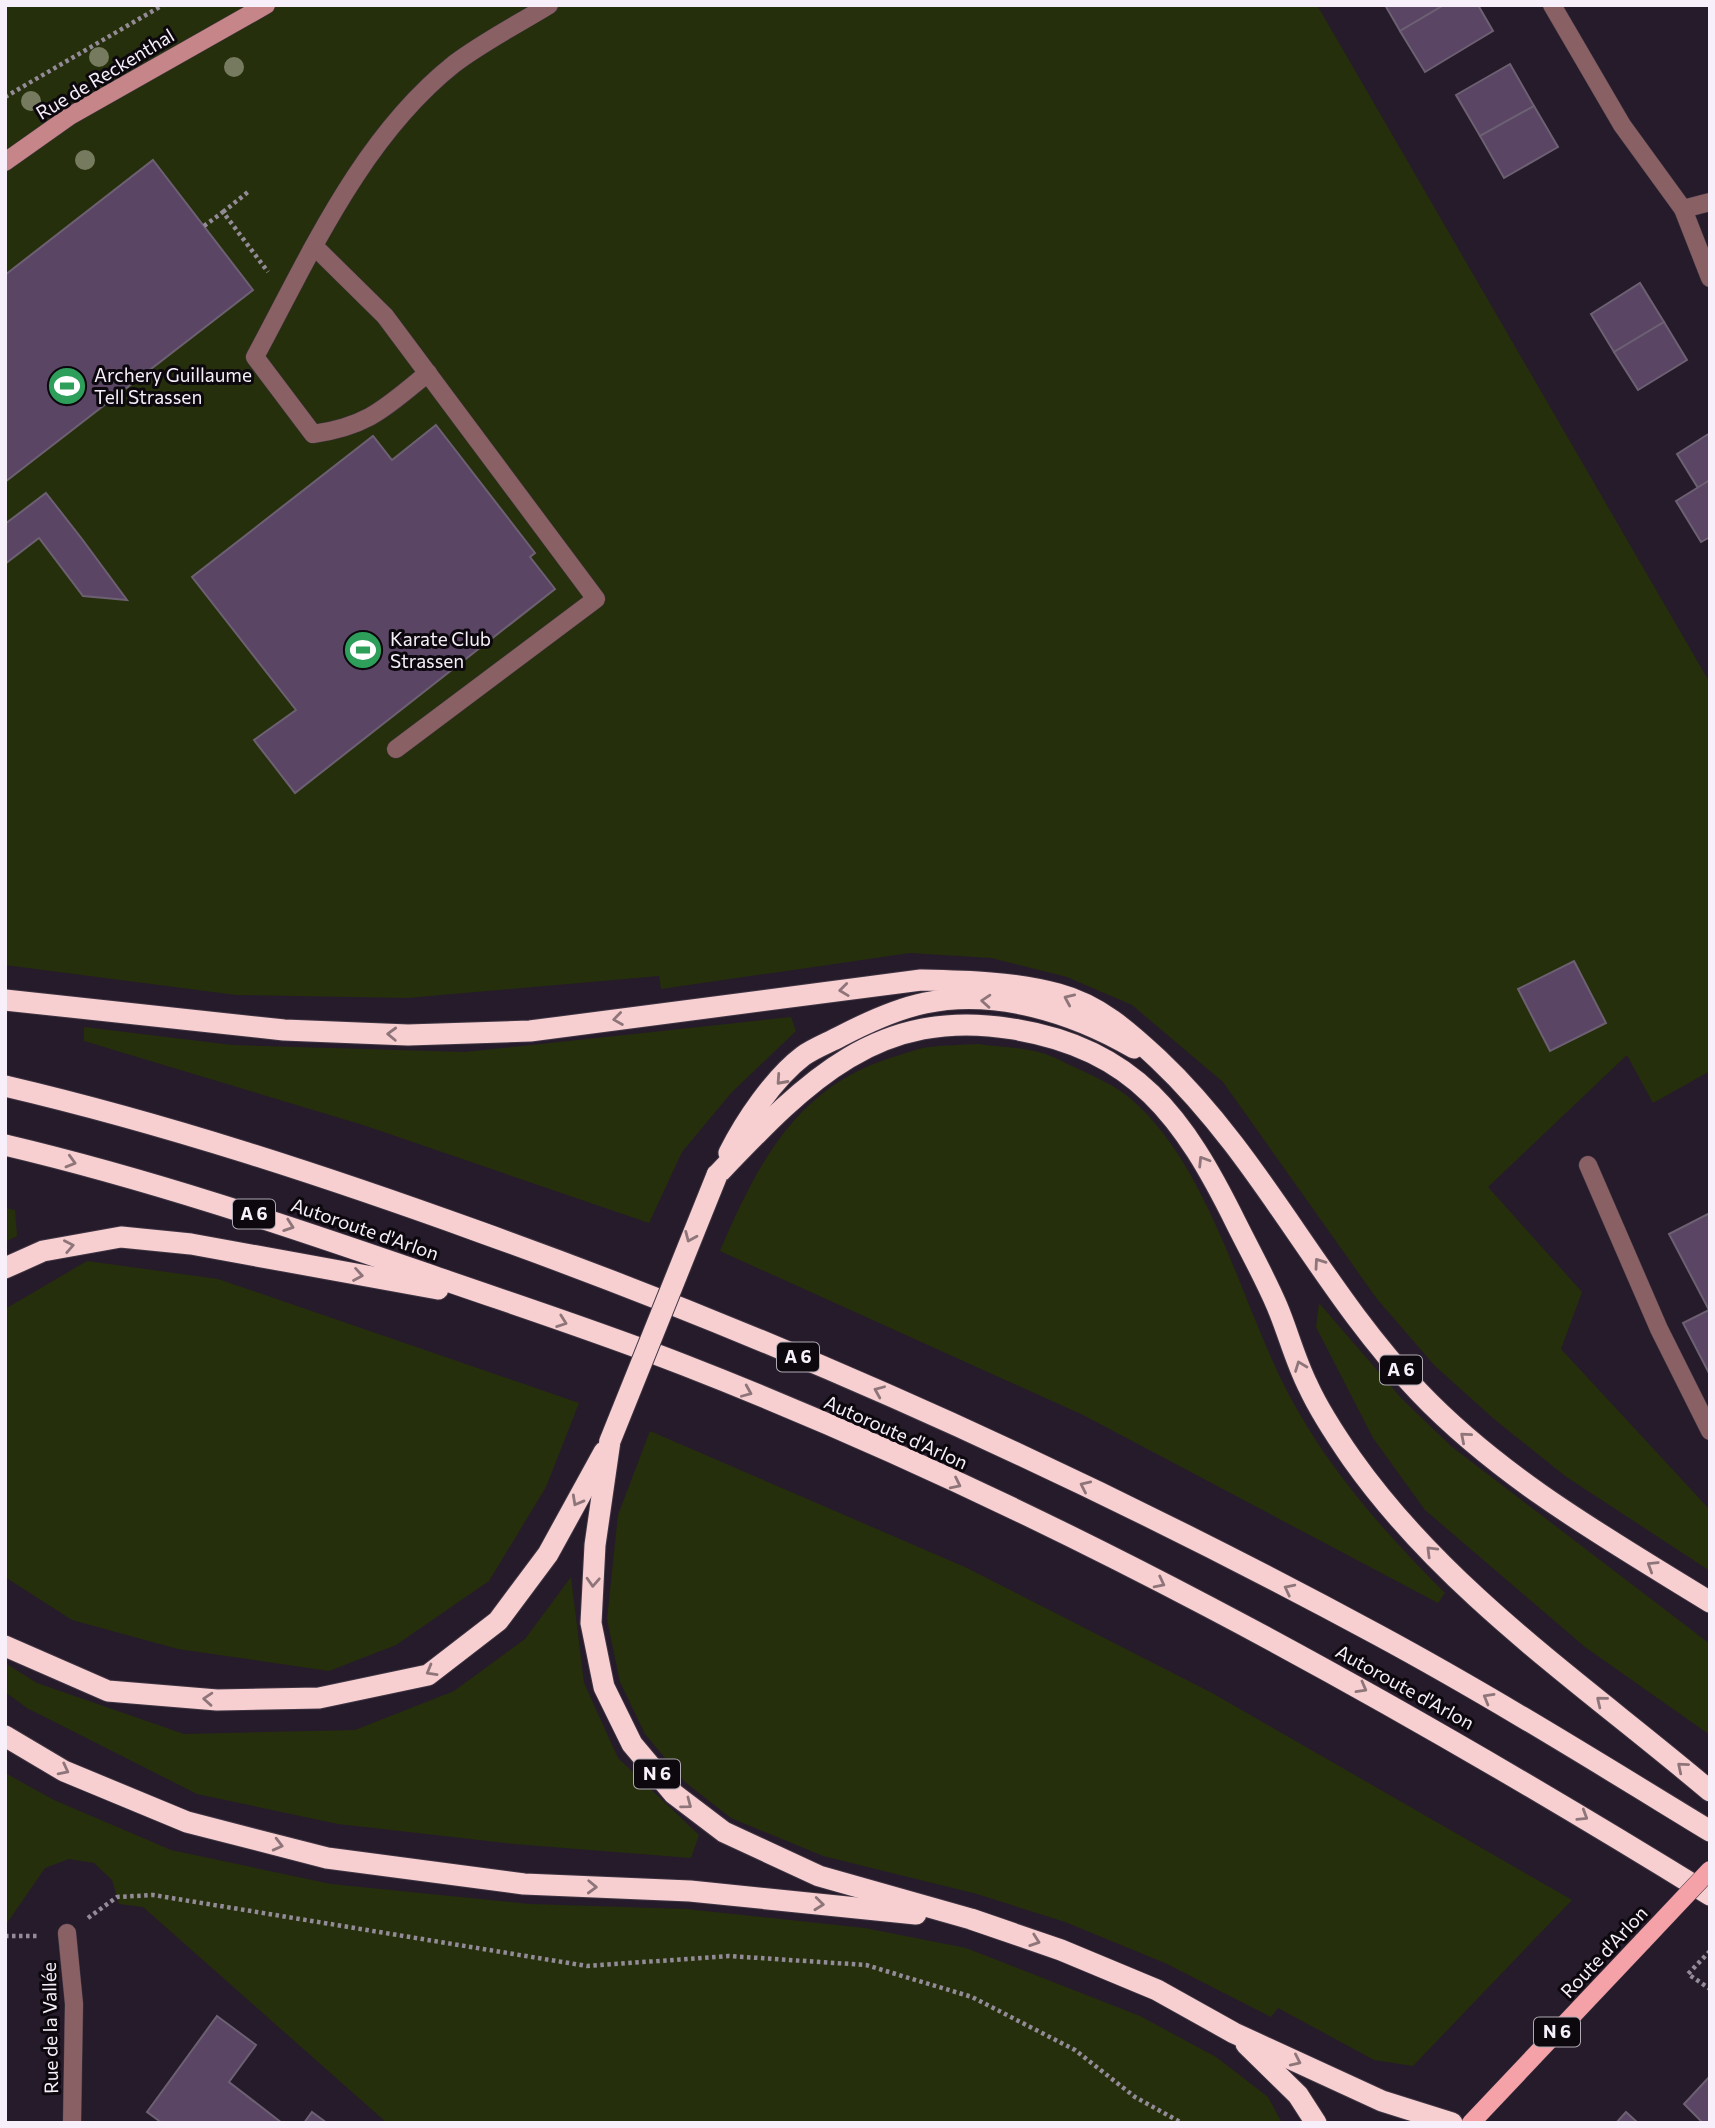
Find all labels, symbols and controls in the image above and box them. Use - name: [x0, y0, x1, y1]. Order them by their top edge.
- street label: Rue de Reckenthal: [31, 23, 178, 124]
- place label: Archery Guillaume Tell Strassen: [94, 363, 252, 408]
- sports icon: Archery Guillaume Tell Strassen: [46, 365, 88, 407]
- place label: Karate Club Strassen: [390, 627, 491, 672]
- sports icon: Karate Club Strassen: [342, 629, 384, 671]
- one-way arrow: [838, 982, 850, 997]
- one-way arrow: [1063, 993, 1076, 1007]
- one-way arrow: [980, 994, 991, 1009]
- one-way arrow: [612, 1012, 624, 1027]
- one-way arrow: [386, 1026, 396, 1042]
- one-way arrow: [777, 1072, 789, 1085]
- one-way arrow: [65, 1153, 77, 1168]
- one-way arrow: [1199, 1156, 1212, 1169]
- street label: Autoroute d'Arlon: [288, 1192, 442, 1265]
- road number: A 6: [233, 1199, 275, 1228]
- one-way arrow: [283, 1218, 295, 1232]
- one-way arrow: [684, 1230, 698, 1243]
- one-way arrow: [63, 1239, 75, 1254]
- one-way arrow: [1315, 1258, 1327, 1271]
- one-way arrow: [352, 1267, 364, 1282]
- one-way arrow: [555, 1313, 567, 1327]
- road number: A 6: [777, 1342, 819, 1372]
- road number: A 6: [1380, 1356, 1422, 1385]
- one-way arrow: [1295, 1361, 1309, 1373]
- one-way arrow: [740, 1384, 753, 1398]
- one-way arrow: [874, 1385, 886, 1399]
- street label: Autoroute d'Arlon: [821, 1390, 972, 1473]
- one-way arrow: [1460, 1432, 1473, 1445]
- one-way arrow: [949, 1475, 961, 1489]
- one-way arrow: [1080, 1480, 1093, 1494]
- one-way arrow: [572, 1494, 585, 1506]
- one-way arrow: [1426, 1546, 1439, 1559]
- one-way arrow: [1646, 1561, 1659, 1574]
- one-way arrow: [1153, 1575, 1166, 1588]
- one-way arrow: [586, 1577, 601, 1588]
- one-way arrow: [1284, 1583, 1296, 1597]
- street label: Autoroute d'Arlon: [1332, 1639, 1478, 1734]
- one-way arrow: [426, 1663, 439, 1676]
- one-way arrow: [1355, 1680, 1367, 1693]
- one-way arrow: [202, 1692, 213, 1707]
- one-way arrow: [1483, 1693, 1496, 1706]
- one-way arrow: [1597, 1697, 1610, 1709]
- road number: N 6: [634, 1759, 680, 1788]
- one-way arrow: [57, 1761, 69, 1775]
- one-way arrow: [1677, 1763, 1690, 1776]
- one-way arrow: [680, 1796, 692, 1808]
- one-way arrow: [1575, 1808, 1588, 1821]
- one-way arrow: [272, 1837, 284, 1851]
- one-way arrow: [587, 1879, 598, 1894]
- one-way arrow: [813, 1896, 824, 1911]
- street label: Route d'Arlon: [1555, 1901, 1652, 2002]
- one-way arrow: [1029, 1933, 1041, 1947]
- street label: Rue de la Vallée: [37, 1962, 62, 2094]
- road number: N 6: [1534, 2018, 1580, 2046]
- one-way arrow: [1289, 2053, 1301, 2067]

